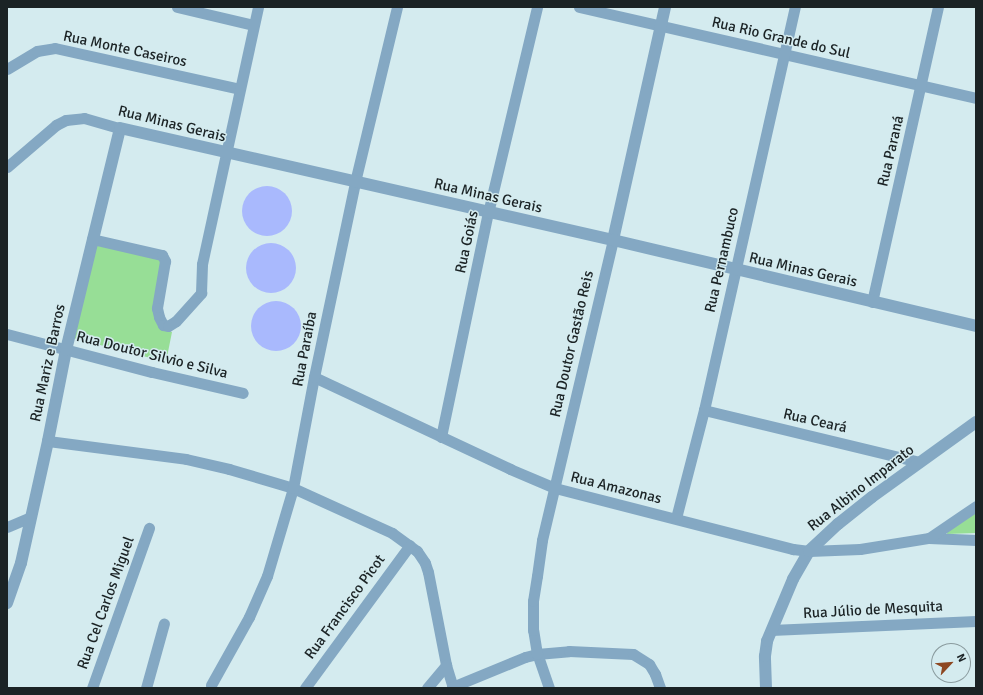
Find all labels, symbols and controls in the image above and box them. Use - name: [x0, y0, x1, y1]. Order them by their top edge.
- street label: Rua Rio Grande do Sul: [710, 13, 852, 63]
- street label: Rua Monte Caseiros: [61, 27, 189, 71]
- street label: Rua Minas Gerais: [116, 102, 228, 146]
- street label: Rua Paraná: [874, 114, 908, 188]
- street label: Rua Minas Gerais: [432, 175, 544, 217]
- street label: Rua Pernambuco: [701, 206, 743, 314]
- street label: Rua Goiás: [452, 209, 482, 275]
- street label: Rua Minas Gerais: [747, 249, 859, 291]
- street label: Rua Doutor Gastão Reis: [546, 269, 598, 419]
- street label: Rua Mariz e Barros: [27, 302, 69, 424]
- street label: Rua Paraíba: [289, 310, 321, 388]
- street label: Rua Doutor Silvio e Silva: [74, 327, 230, 383]
- street label: Rua Ceará: [781, 405, 849, 437]
- street label: Rua Albino Imparato: [804, 441, 918, 535]
- street label: Rua Amazonas: [569, 468, 663, 508]
- street label: Rua Cel Carlos Miguel: [74, 534, 138, 672]
- street label: Rua Francisco Picot: [301, 551, 389, 663]
- street label: Rua Júlio de Mesquita: [803, 597, 943, 623]
- north arrow: [931, 643, 971, 683]
- text: N: [954, 652, 969, 664]

